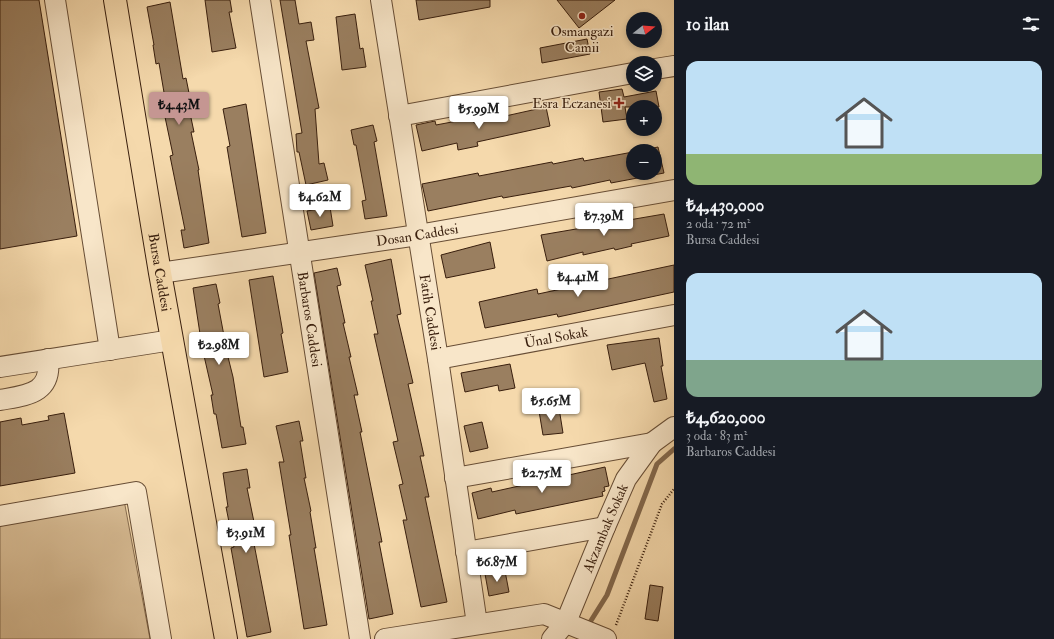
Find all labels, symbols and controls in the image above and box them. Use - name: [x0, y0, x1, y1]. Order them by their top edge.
- marker: Osmangazi Camii: [577, 11, 587, 21]
- north arrow: [626, 12, 662, 48]
- map controls: [626, 12, 662, 180]
- icon: filters: [1020, 13, 1042, 35]
- text: 10 ilan: [686, 14, 729, 35]
- place label: Osmangazi Camii: [550, 23, 614, 56]
- button: layers: [626, 56, 662, 92]
- icon: home: [828, 87, 900, 159]
- pin: ₺4.43M: [146, 92, 212, 126]
- place label: Esra Eczanesi: [532, 95, 611, 112]
- pin: ₺5.99M: [446, 96, 512, 130]
- text: ₺4.43M: [158, 97, 200, 113]
- marker: Esra Eczanesi: [614, 98, 624, 108]
- button: +: [626, 100, 662, 136]
- text: ₺5.99M: [458, 101, 500, 117]
- button: −: [626, 144, 662, 180]
- pin: ₺4.62M: [287, 184, 353, 218]
- text: ₺4.62M: [299, 189, 341, 205]
- text: ₺4,430,000: [686, 195, 764, 216]
- pin: ₺7.39M: [571, 203, 637, 237]
- text: ₺7.39M: [584, 208, 624, 224]
- text: 2 oda · 72 m²: [686, 216, 750, 232]
- street label: Dosan Caddesi: [375, 220, 460, 250]
- street label: Bursa Caddesi: [145, 232, 175, 313]
- text: Bursa Caddesi: [686, 232, 760, 248]
- pin: ₺4.41M: [545, 264, 611, 298]
- text: ₺4.41M: [557, 269, 599, 285]
- street label: Barbaros Caddesi: [294, 270, 325, 369]
- street label: Fatih Caddesi: [416, 273, 445, 352]
- icon: home: [828, 299, 900, 371]
- street label: Ünal Sokak: [523, 323, 590, 352]
- pin: ₺2.98M: [186, 332, 252, 366]
- text: ₺2.98M: [198, 337, 240, 353]
- pin: ₺5.65M: [518, 388, 584, 422]
- text: ₺5.65M: [531, 393, 571, 409]
- text: ₺4,620,000: [686, 407, 765, 428]
- text: 3 oda · 83 m²: [686, 428, 747, 444]
- text: Barbaros Caddesi: [686, 444, 776, 460]
- pin: ₺2.75M: [509, 460, 575, 494]
- text: ₺2.75M: [522, 465, 562, 481]
- street label: Akzambak Sokak: [579, 481, 632, 576]
- pin: ₺3.91M: [213, 520, 279, 554]
- text: ₺3.91M: [227, 525, 265, 541]
- pin: ₺6.87M: [464, 549, 530, 583]
- text: ₺6.87M: [476, 554, 518, 570]

